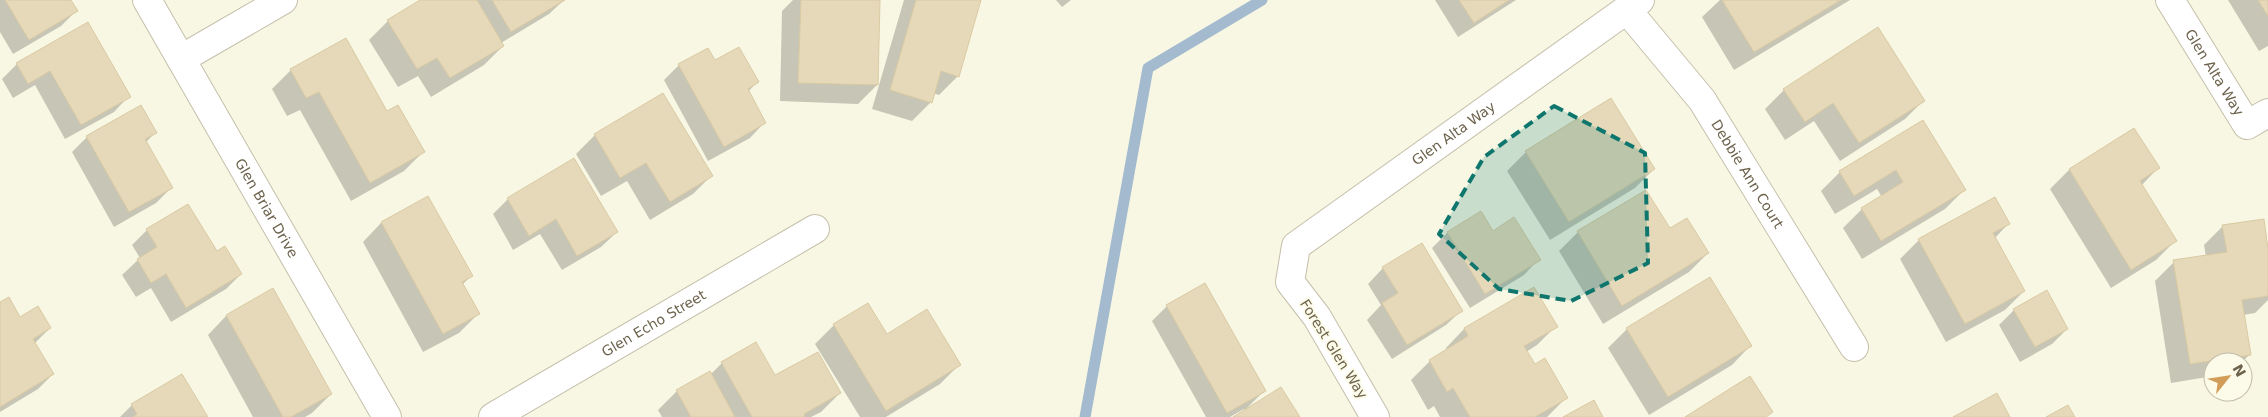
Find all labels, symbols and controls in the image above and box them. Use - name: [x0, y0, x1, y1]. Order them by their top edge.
- street label: Glen Alta Way: [2182, 26, 2247, 119]
- street label: Glen Alta Way: [1409, 98, 1498, 169]
- street label: Debbie Ann Court: [1708, 117, 1787, 232]
- street label: Glen Briar Drive: [232, 155, 302, 261]
- street label: Glen Echo Street: [599, 286, 709, 360]
- street label: Forest Glen Way: [1297, 296, 1371, 402]
- north arrow: [2203, 352, 2253, 402]
- text: N: [2229, 361, 2249, 380]

